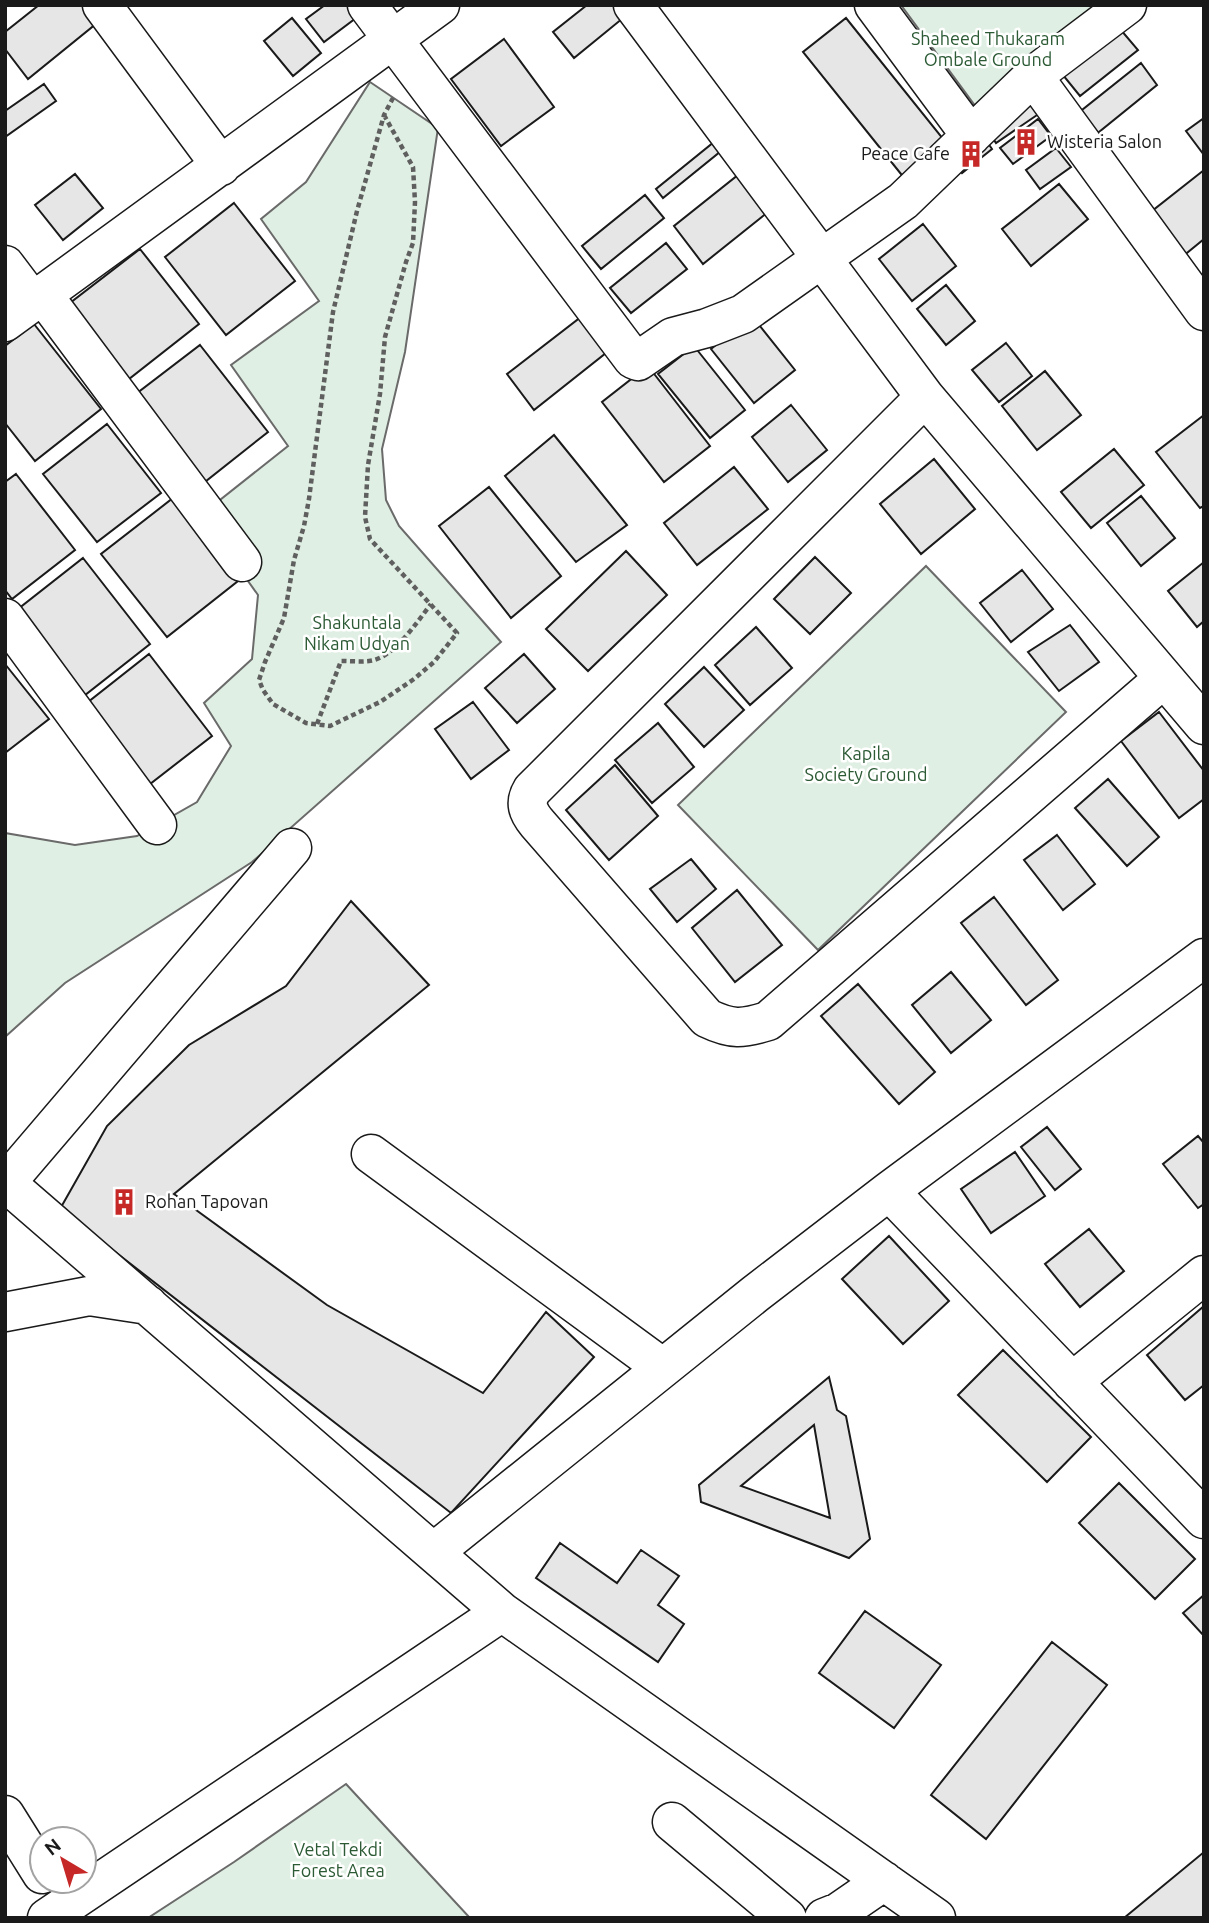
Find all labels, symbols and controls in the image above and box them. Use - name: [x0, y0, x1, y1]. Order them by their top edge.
- park label: Shaheed Thukaram Ombale Ground: [911, 28, 1065, 69]
- building icon: Wisteria Salon: [1011, 127, 1041, 157]
- place label: Wisteria Salon: [1047, 131, 1162, 151]
- building icon: Peace Cafe: [956, 139, 986, 169]
- place label: Peace Cafe: [861, 143, 950, 163]
- park label: Shakuntala Nikam Udyan: [304, 612, 410, 653]
- park label: Kapila Society Ground: [805, 743, 927, 784]
- building icon: Rohan Tapovan: [109, 1187, 139, 1217]
- place label: Rohan Tapovan: [145, 1191, 269, 1211]
- north arrow: [28, 1825, 98, 1895]
- text: N: [40, 1834, 65, 1860]
- park label: Vetal Tekdi Forest Area: [291, 1839, 385, 1880]

